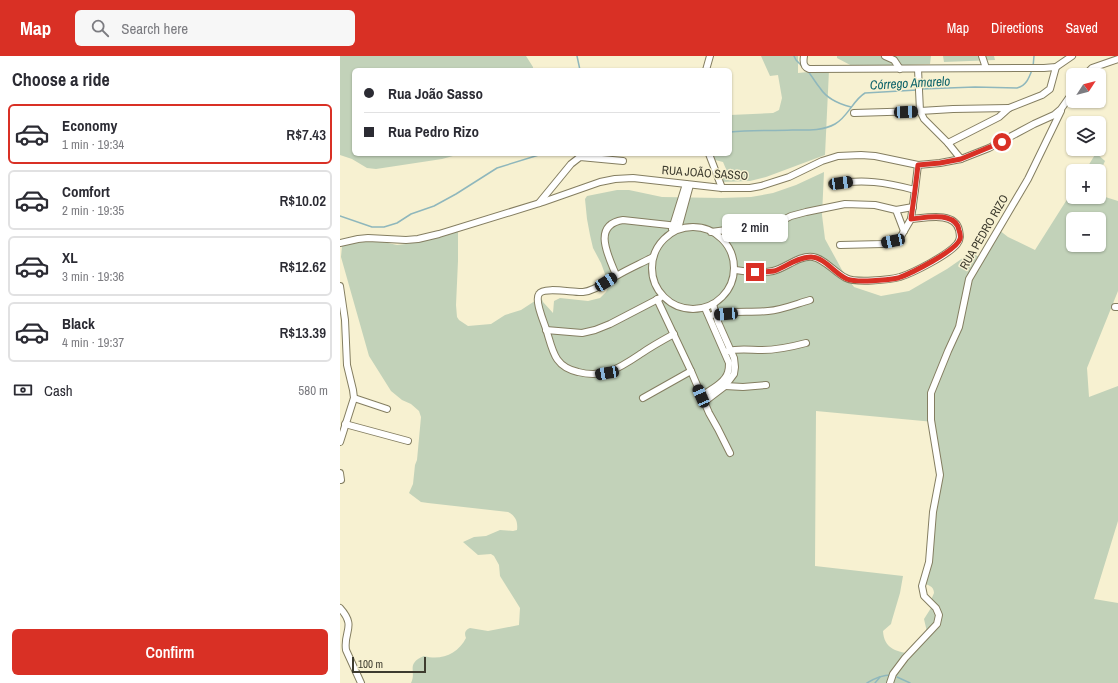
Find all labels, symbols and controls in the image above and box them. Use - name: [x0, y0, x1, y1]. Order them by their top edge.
- search box: [75, 10, 355, 46]
- text: Map: [20, 15, 51, 41]
- icon: search: [89, 17, 111, 39]
- text: Search here: [121, 18, 188, 39]
- text: Map: [947, 19, 969, 37]
- text: Directions: [991, 19, 1043, 37]
- text: Saved: [1065, 19, 1098, 37]
- text: Choose a ride: [12, 67, 110, 92]
- north arrow: [1066, 68, 1106, 108]
- map controls: [1066, 68, 1106, 252]
- water label: Córrego Amarelo: [869, 72, 951, 94]
- text: Rua João Sasso: [388, 83, 483, 104]
- car: [894, 106, 918, 118]
- text: Economy: [62, 115, 117, 136]
- icon: car: [14, 116, 50, 152]
- button: layers: [1066, 116, 1106, 156]
- text: Rua Pedro Rizo: [388, 121, 479, 142]
- text: R$7.43: [286, 124, 326, 145]
- route start: [993, 133, 1011, 151]
- text: 1 min · 19:34: [62, 136, 124, 153]
- street label: RUA JOÃO SASSO: [661, 162, 749, 184]
- button: +: [1066, 164, 1106, 204]
- car: [828, 175, 854, 191]
- text: Comfort: [62, 181, 110, 202]
- icon: car: [14, 182, 50, 218]
- text: R$10.02: [279, 190, 326, 211]
- street label: RUA PEDRO RIZO: [956, 191, 1012, 272]
- text: 2 min · 19:35: [62, 202, 124, 219]
- button: −: [1066, 212, 1106, 252]
- callout: 2 min: [722, 214, 788, 242]
- text: 2 min: [741, 219, 769, 236]
- car: [880, 233, 906, 249]
- text: XL: [62, 247, 78, 268]
- icon: car: [14, 248, 50, 284]
- text: R$12.62: [279, 256, 326, 277]
- route end: [746, 263, 764, 281]
- text: 3 min · 19:36: [62, 268, 124, 285]
- car: [593, 271, 619, 293]
- car: [714, 307, 738, 321]
- text: Black: [62, 313, 95, 334]
- icon: car: [14, 314, 50, 350]
- text: R$13.39: [279, 322, 326, 343]
- text: 4 min · 19:37: [62, 334, 124, 351]
- car: [594, 365, 620, 381]
- icon: cash: [12, 379, 34, 401]
- text: Cash: [44, 380, 73, 401]
- text: 580 m: [298, 382, 328, 399]
- car: [691, 383, 711, 409]
- button: Confirm: [12, 629, 328, 675]
- scale bar: [352, 655, 426, 674]
- text: 100 m: [358, 657, 383, 671]

